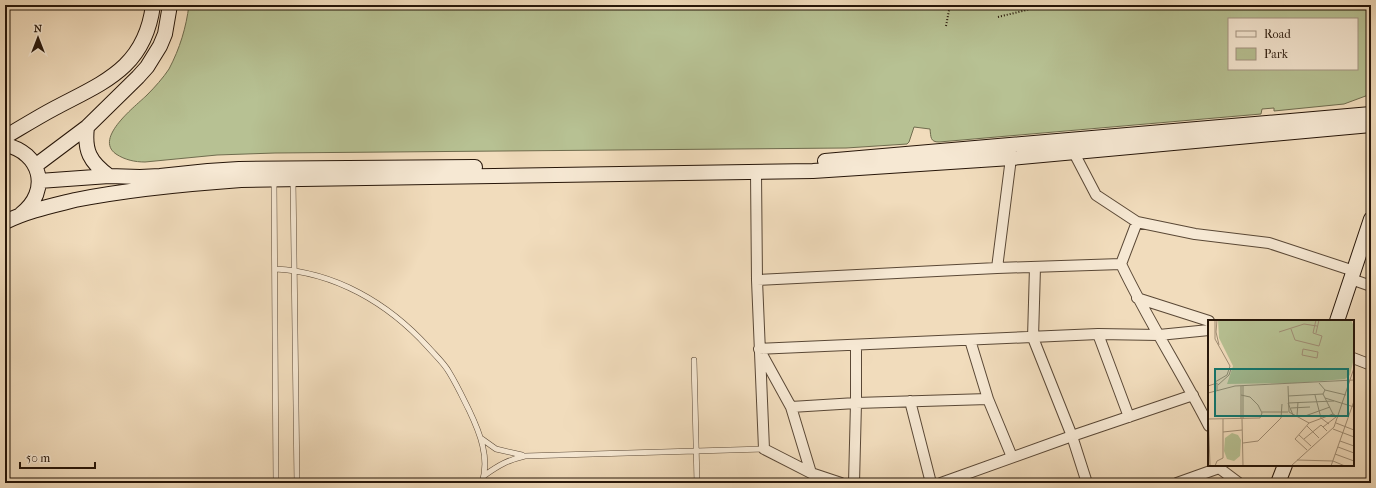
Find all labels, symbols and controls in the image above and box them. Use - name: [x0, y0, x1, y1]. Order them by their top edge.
- north arrow: [18, 18, 58, 58]
- legend: [1228, 18, 1358, 70]
- text: N: [34, 22, 43, 35]
- text: Road: [1264, 27, 1291, 41]
- text: Park: [1264, 47, 1289, 61]
- inset map: [1208, 320, 1354, 466]
- scale bar: [20, 444, 95, 470]
- text: 50 m: [26, 451, 50, 465]

